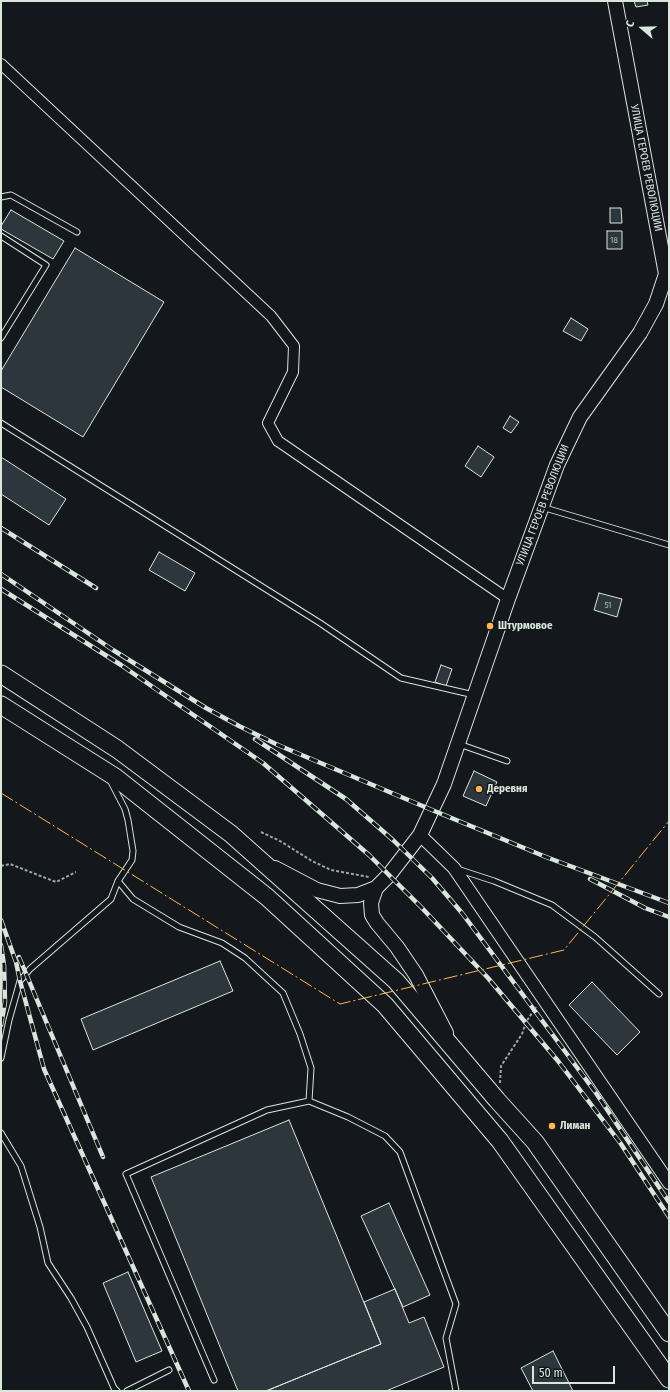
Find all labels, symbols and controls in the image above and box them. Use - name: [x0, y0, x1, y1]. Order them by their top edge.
- north arrow: [622, 8, 662, 48]
- text: С: [623, 19, 637, 29]
- street label: УЛИЦА ГЕРОЕВ РЕВОЛЮЦИИ: [627, 103, 665, 233]
- house number: 18: [610, 235, 618, 245]
- street label: УЛИЦА ГЕРОЕВ РЕВОЛЮЦИИ: [514, 442, 572, 568]
- house number: 51: [604, 600, 612, 610]
- place label: Штурмовое: [498, 619, 553, 633]
- marker: Штурмовое: [485, 621, 495, 631]
- place label: Деревня: [487, 782, 527, 796]
- marker: Деревня: [474, 784, 484, 794]
- place label: Лиман: [560, 1119, 590, 1133]
- marker: Лиман: [547, 1121, 557, 1131]
- scale bar: [534, 1358, 617, 1384]
- text: 50 m: [539, 1366, 563, 1380]

